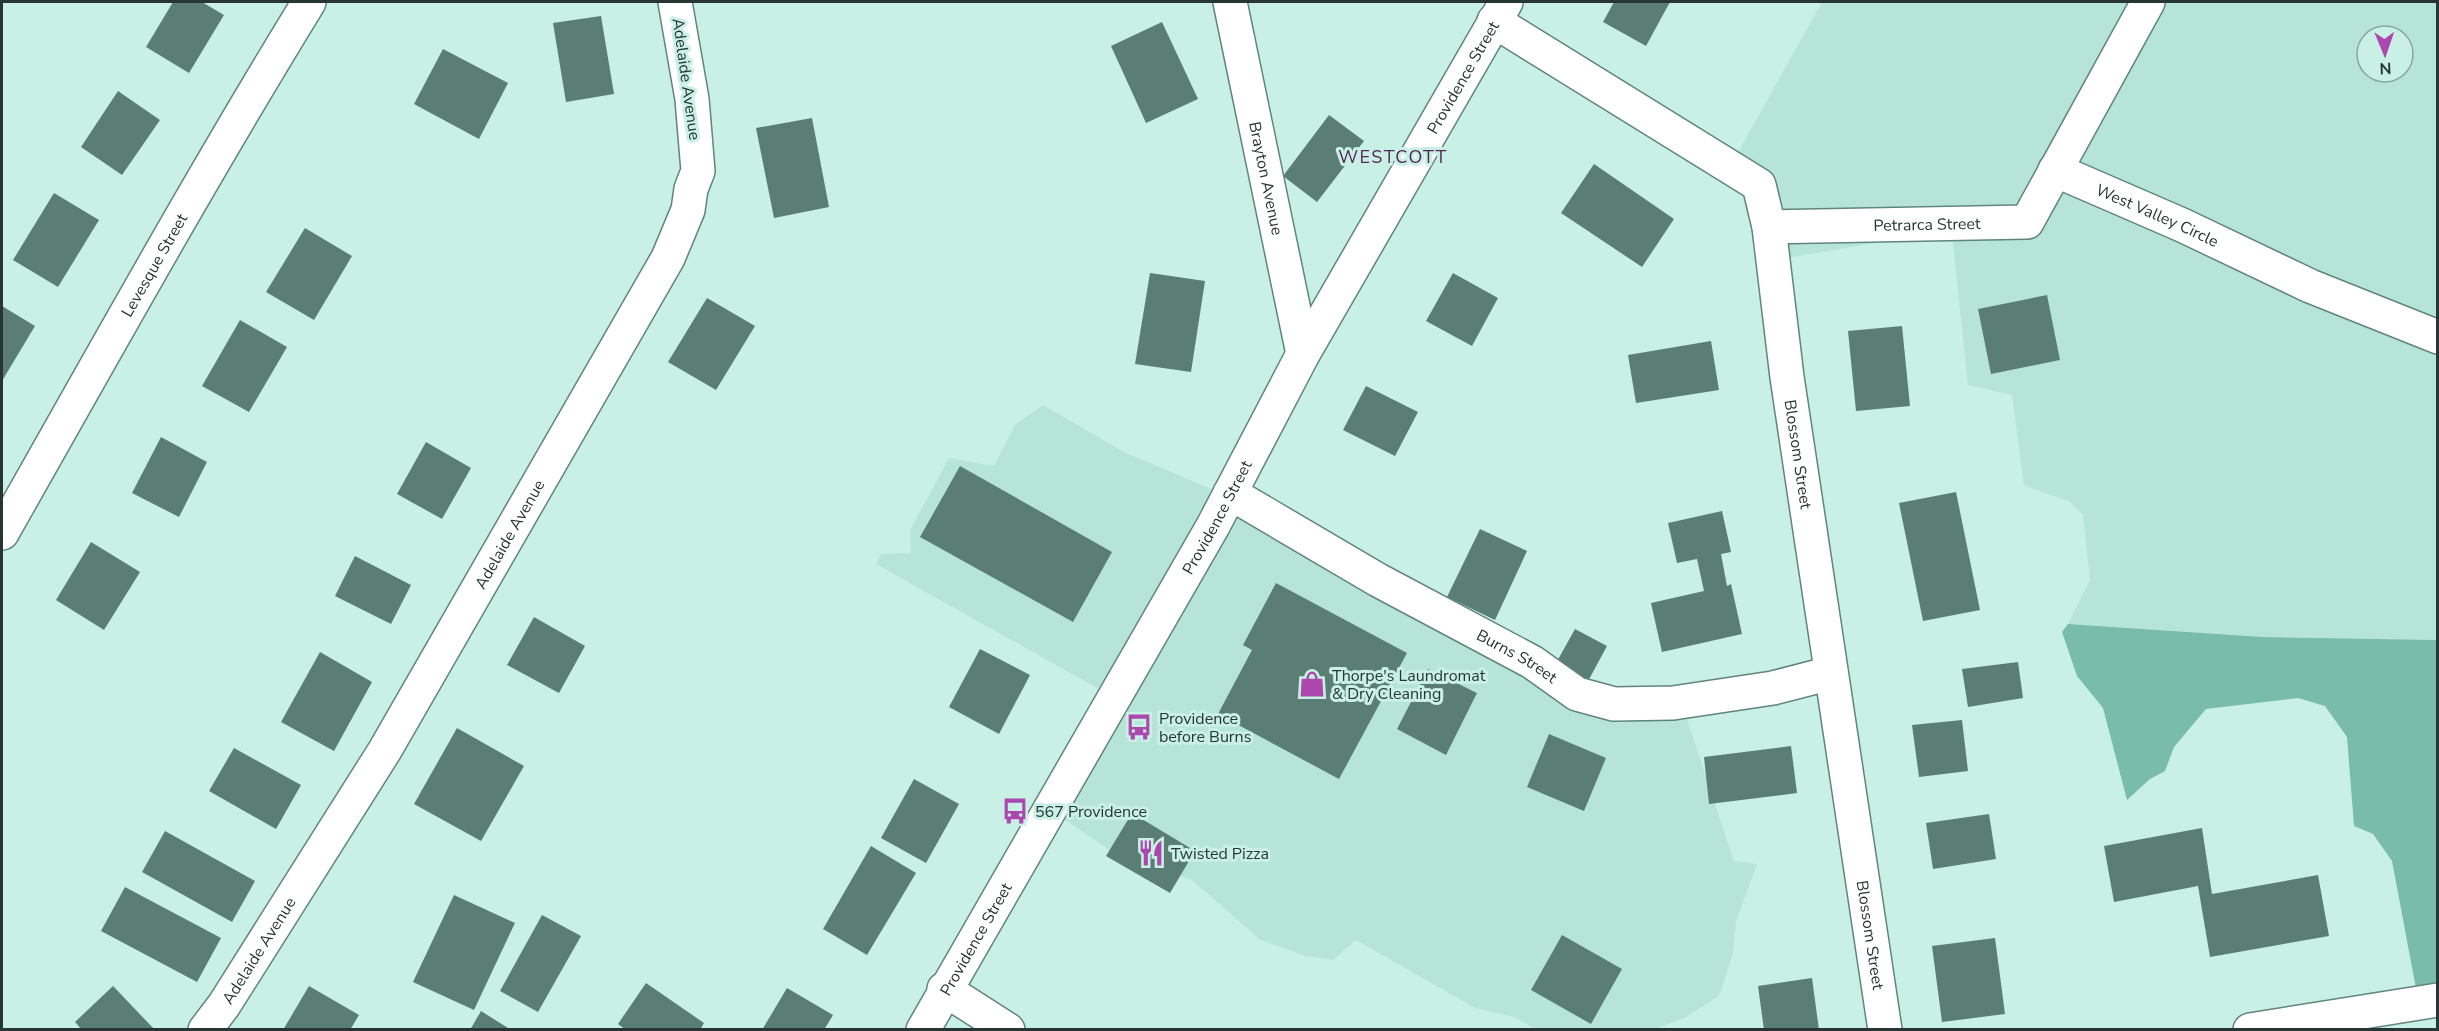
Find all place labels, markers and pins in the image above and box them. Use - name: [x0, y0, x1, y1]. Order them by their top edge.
- place label: Thorpe's Laundromat & Dry Cleaning: [1332, 665, 1486, 705]
- shop icon: Thorpe's Laundromat & Dry Cleaning: [1297, 669, 1327, 699]
- place label: Providence before Burns: [1159, 708, 1251, 748]
- bus stop icon: Providence before Burns: [1124, 712, 1154, 742]
- bus stop icon: 567 Providence: [1000, 796, 1030, 826]
- place label: 567 Providence: [1035, 801, 1147, 823]
- restaurant icon: Twisted Pizza: [1136, 838, 1166, 868]
- place label: Twisted Pizza: [1171, 843, 1269, 865]

